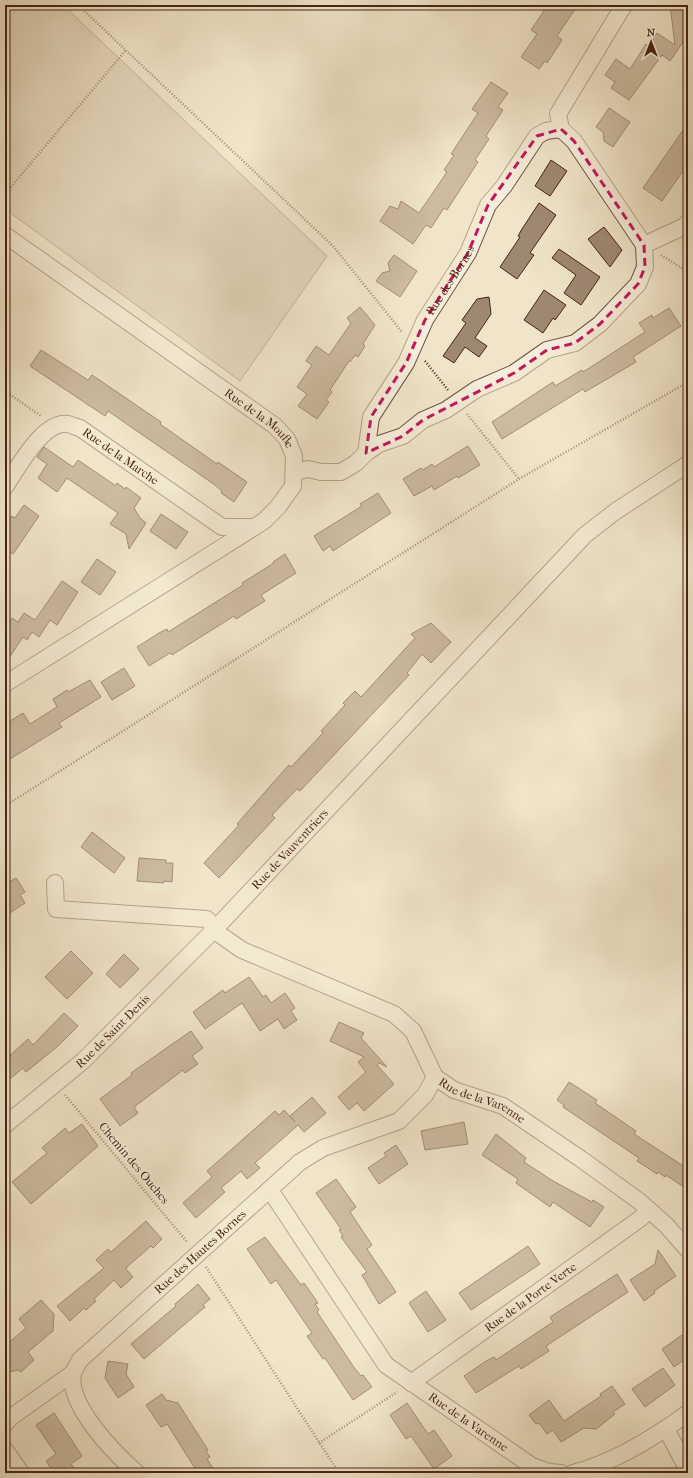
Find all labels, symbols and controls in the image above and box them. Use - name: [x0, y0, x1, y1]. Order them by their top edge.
- north arrow: [631, 22, 671, 62]
- text: N: [647, 26, 656, 39]
- street label: Rue des Bornes: [423, 243, 477, 318]
- street label: Rue de la Moufle: [222, 386, 297, 450]
- street label: Rue de la Marche: [80, 425, 161, 488]
- street label: Rue de Vauventriers: [249, 806, 331, 892]
- street label: Rue de Saint-Denis: [73, 991, 153, 1071]
- street label: Rue de la Varenne: [436, 1075, 528, 1126]
- street label: Chemin des Ouches: [96, 1120, 172, 1207]
- street label: Rue des Hautes Bornes: [151, 1207, 249, 1297]
- street label: Rue de la Porte Verte: [482, 1260, 579, 1335]
- street label: Rue de la Varenne: [426, 1389, 511, 1454]

